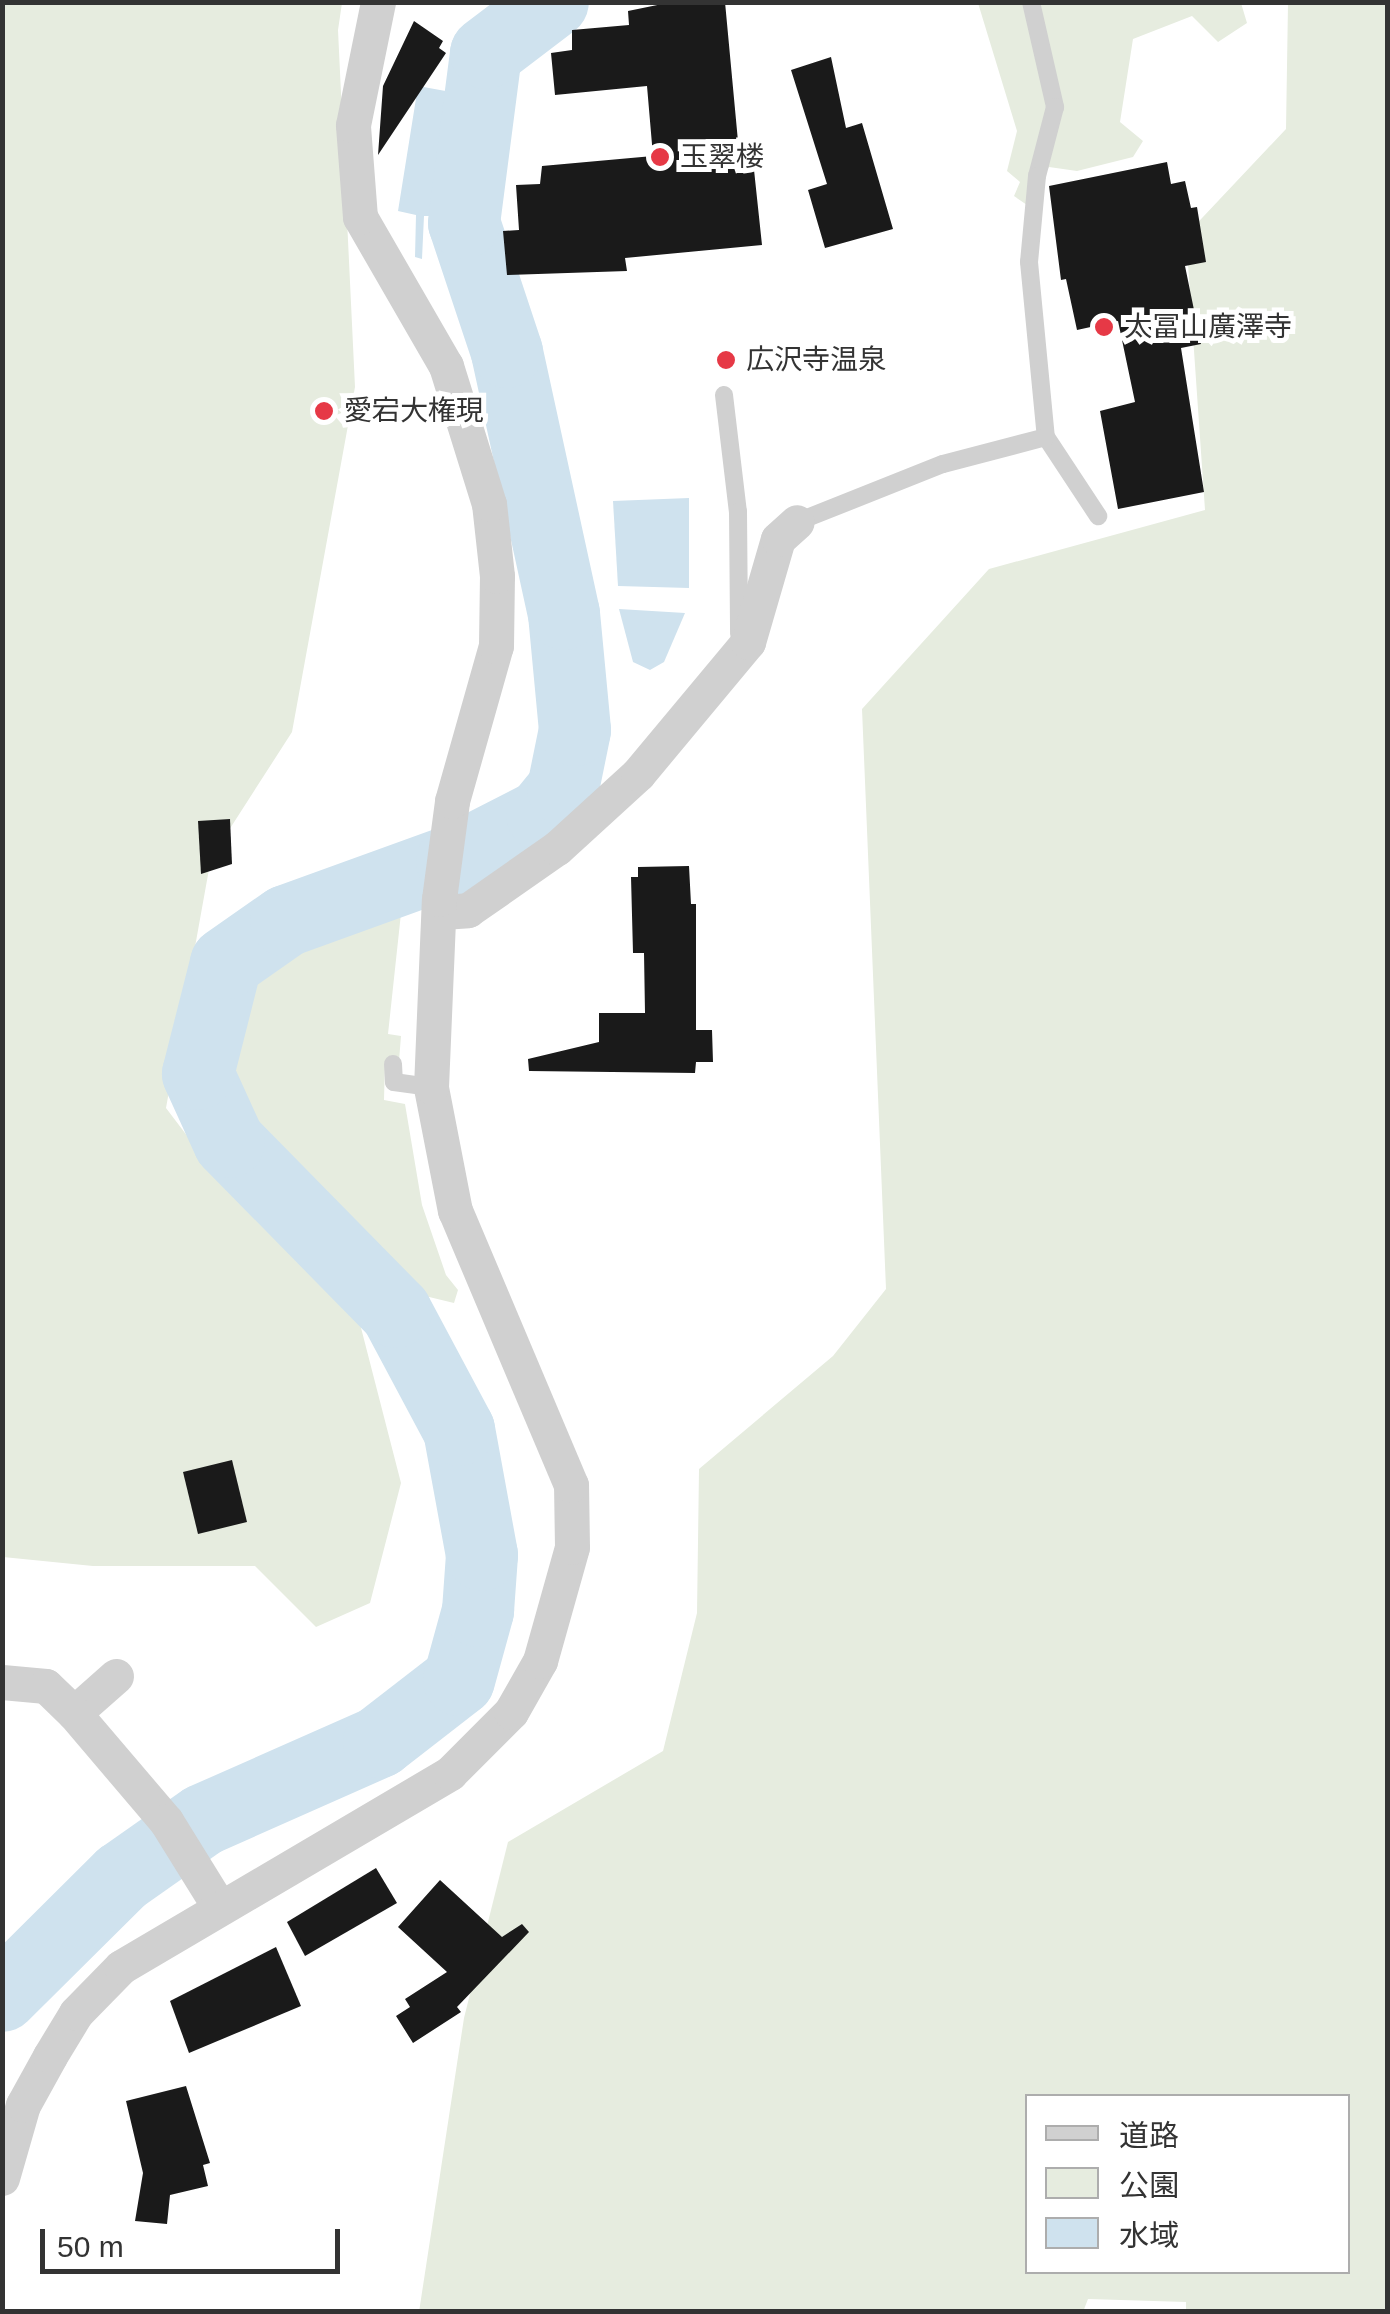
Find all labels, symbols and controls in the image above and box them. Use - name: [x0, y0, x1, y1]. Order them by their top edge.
- place label: 玉翠楼: [680, 140, 764, 174]
- marker: 玉翠楼: [649, 146, 671, 168]
- place label: 太冨山廣澤寺: [1124, 310, 1292, 344]
- marker: 太冨山廣澤寺: [1093, 316, 1115, 338]
- place label: 広沢寺温泉: [746, 343, 886, 377]
- marker: 広沢寺温泉: [715, 349, 737, 371]
- place label: 愛宕大権現: [344, 394, 484, 428]
- marker: 愛宕大権現: [313, 400, 335, 422]
- legend: [1025, 2094, 1350, 2274]
- text: 道路: [1119, 2119, 1179, 2152]
- text: 公園: [1119, 2169, 1179, 2202]
- scale bar: [45, 2209, 345, 2271]
- text: 水域: [1119, 2219, 1179, 2252]
- text: 50 m: [57, 2230, 124, 2263]

